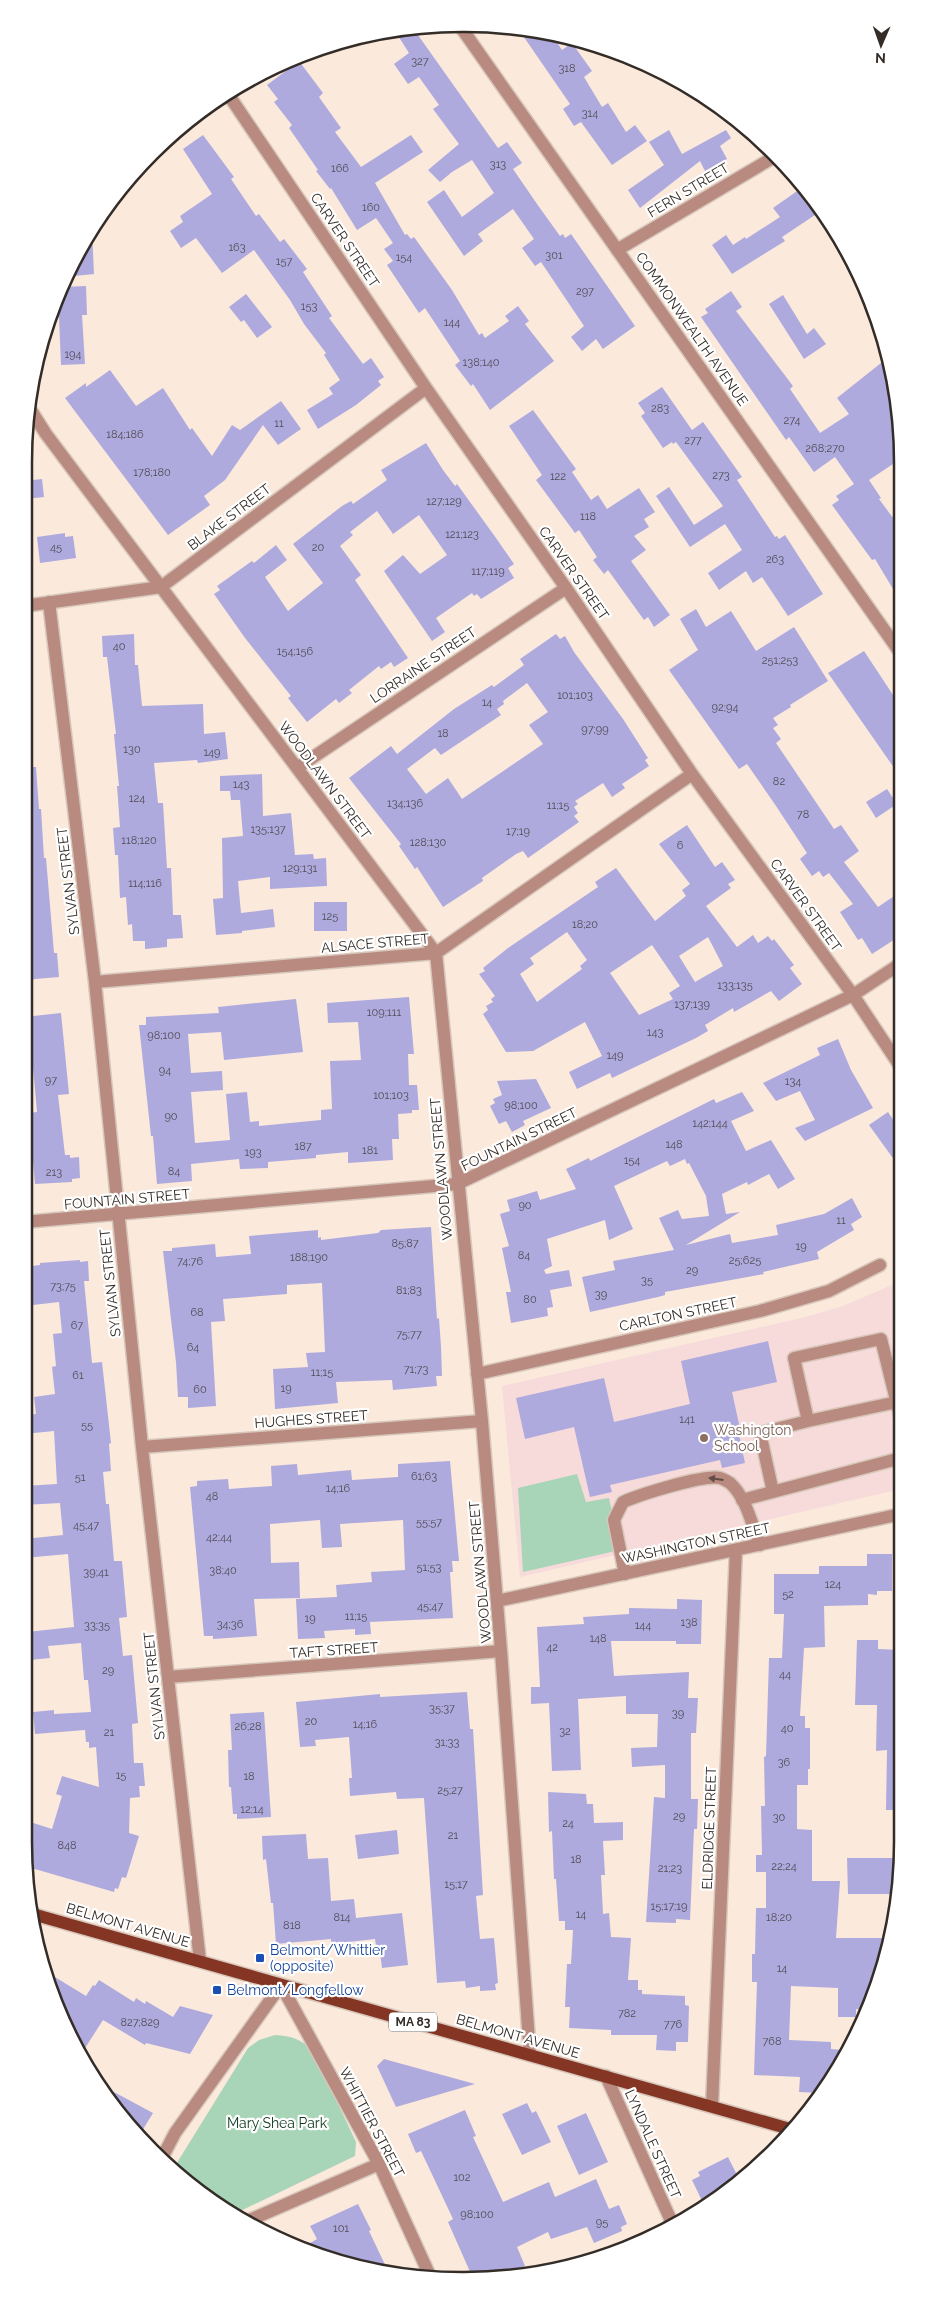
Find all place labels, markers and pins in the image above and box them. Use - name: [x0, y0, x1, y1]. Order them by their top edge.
- place label: Washington School: [714, 1422, 791, 1454]
- marker: Washington School: [698, 1432, 710, 1444]
- place label: Belmont/Whittier (opposite): [270, 1942, 385, 1974]
- marker: Belmont/Whittier (opposite): [254, 1952, 266, 1964]
- place label: Belmont/Longfellow: [227, 1982, 364, 1998]
- marker: Belmont/Longfellow: [211, 1984, 223, 1996]

